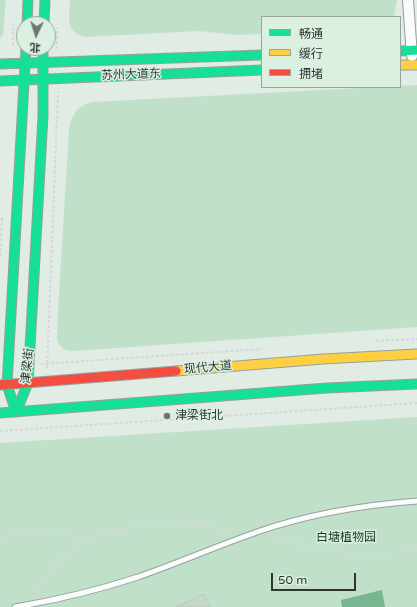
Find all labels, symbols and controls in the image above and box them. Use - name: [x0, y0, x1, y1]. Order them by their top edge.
- north arrow: [16, 16, 56, 56]
- legend: [261, 16, 401, 88]
- text: 畅通: [299, 27, 323, 41]
- text: 北: [29, 41, 41, 54]
- text: 缓行: [299, 47, 323, 61]
- street label: 苏州大道东: [101, 67, 161, 83]
- text: 拥堵: [299, 67, 323, 81]
- street label: 津梁街: [19, 347, 37, 385]
- street label: 现代大道: [183, 359, 233, 377]
- place label: 津梁街北: [175, 409, 223, 423]
- marker: 津梁街北: [162, 411, 172, 421]
- park label: 白塘植物园: [316, 531, 376, 545]
- scale bar: [273, 565, 358, 591]
- text: 50 m: [278, 573, 307, 587]

